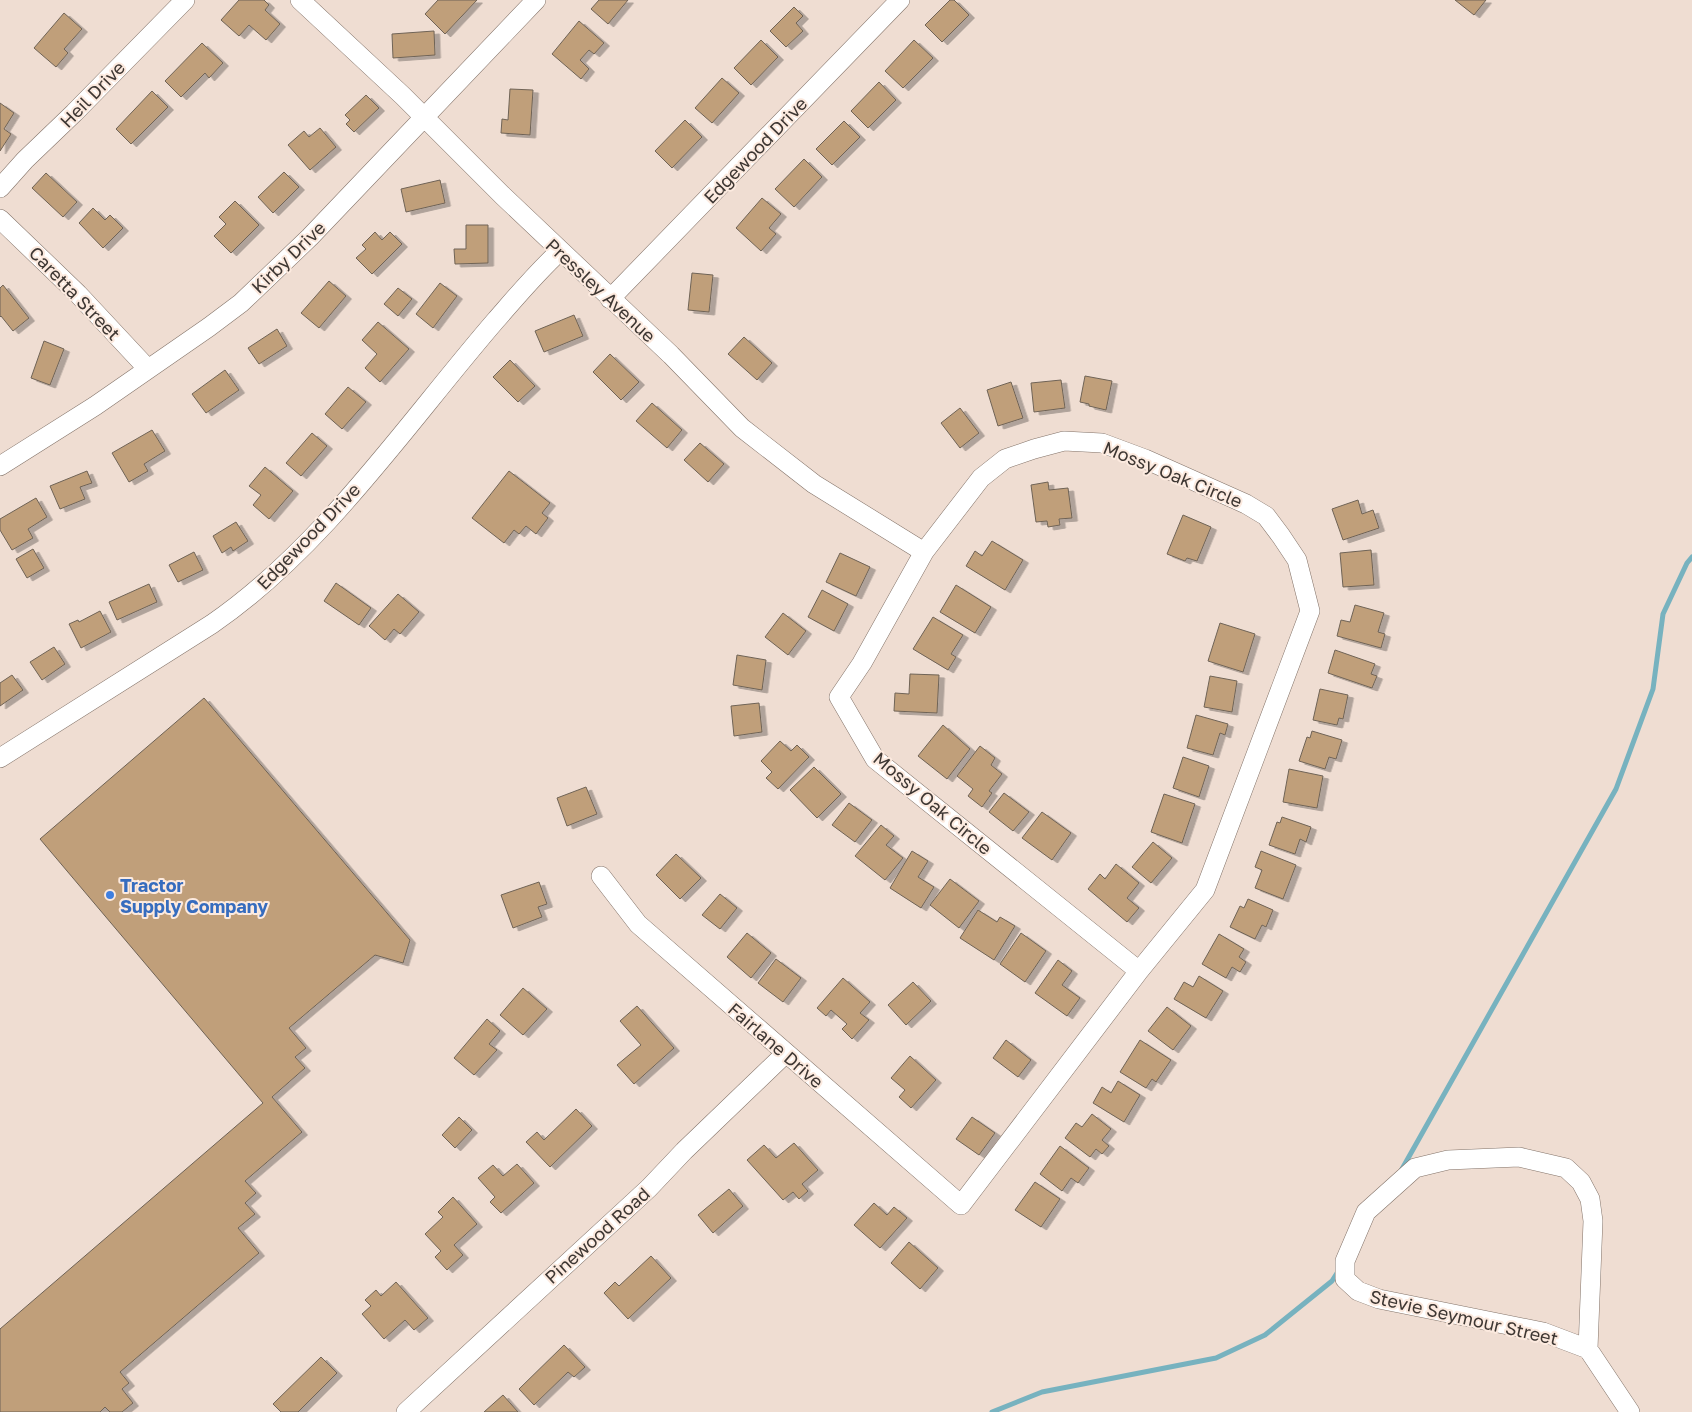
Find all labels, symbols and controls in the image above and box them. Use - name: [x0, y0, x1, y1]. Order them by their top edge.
- street label: Heil Drive: [55, 56, 129, 132]
- street label: Edgewood Drive: [699, 92, 811, 208]
- street label: Kirby Drive: [246, 216, 330, 298]
- street label: Pressley Avenue: [542, 234, 660, 346]
- street label: Caretta Street: [25, 242, 125, 344]
- street label: Mossy Oak Circle: [1100, 436, 1246, 512]
- street label: Edgewood Drive: [252, 478, 364, 594]
- street label: Mossy Oak Circle: [869, 747, 997, 859]
- place label: Tractor Supply Company: [120, 874, 268, 917]
- marker: Tractor Supply Company: [104, 889, 116, 901]
- street label: Fairlane Drive: [724, 998, 828, 1092]
- street label: Pinewood Road: [540, 1182, 654, 1288]
- street label: Stevie Seymour Street: [1368, 1285, 1560, 1349]

